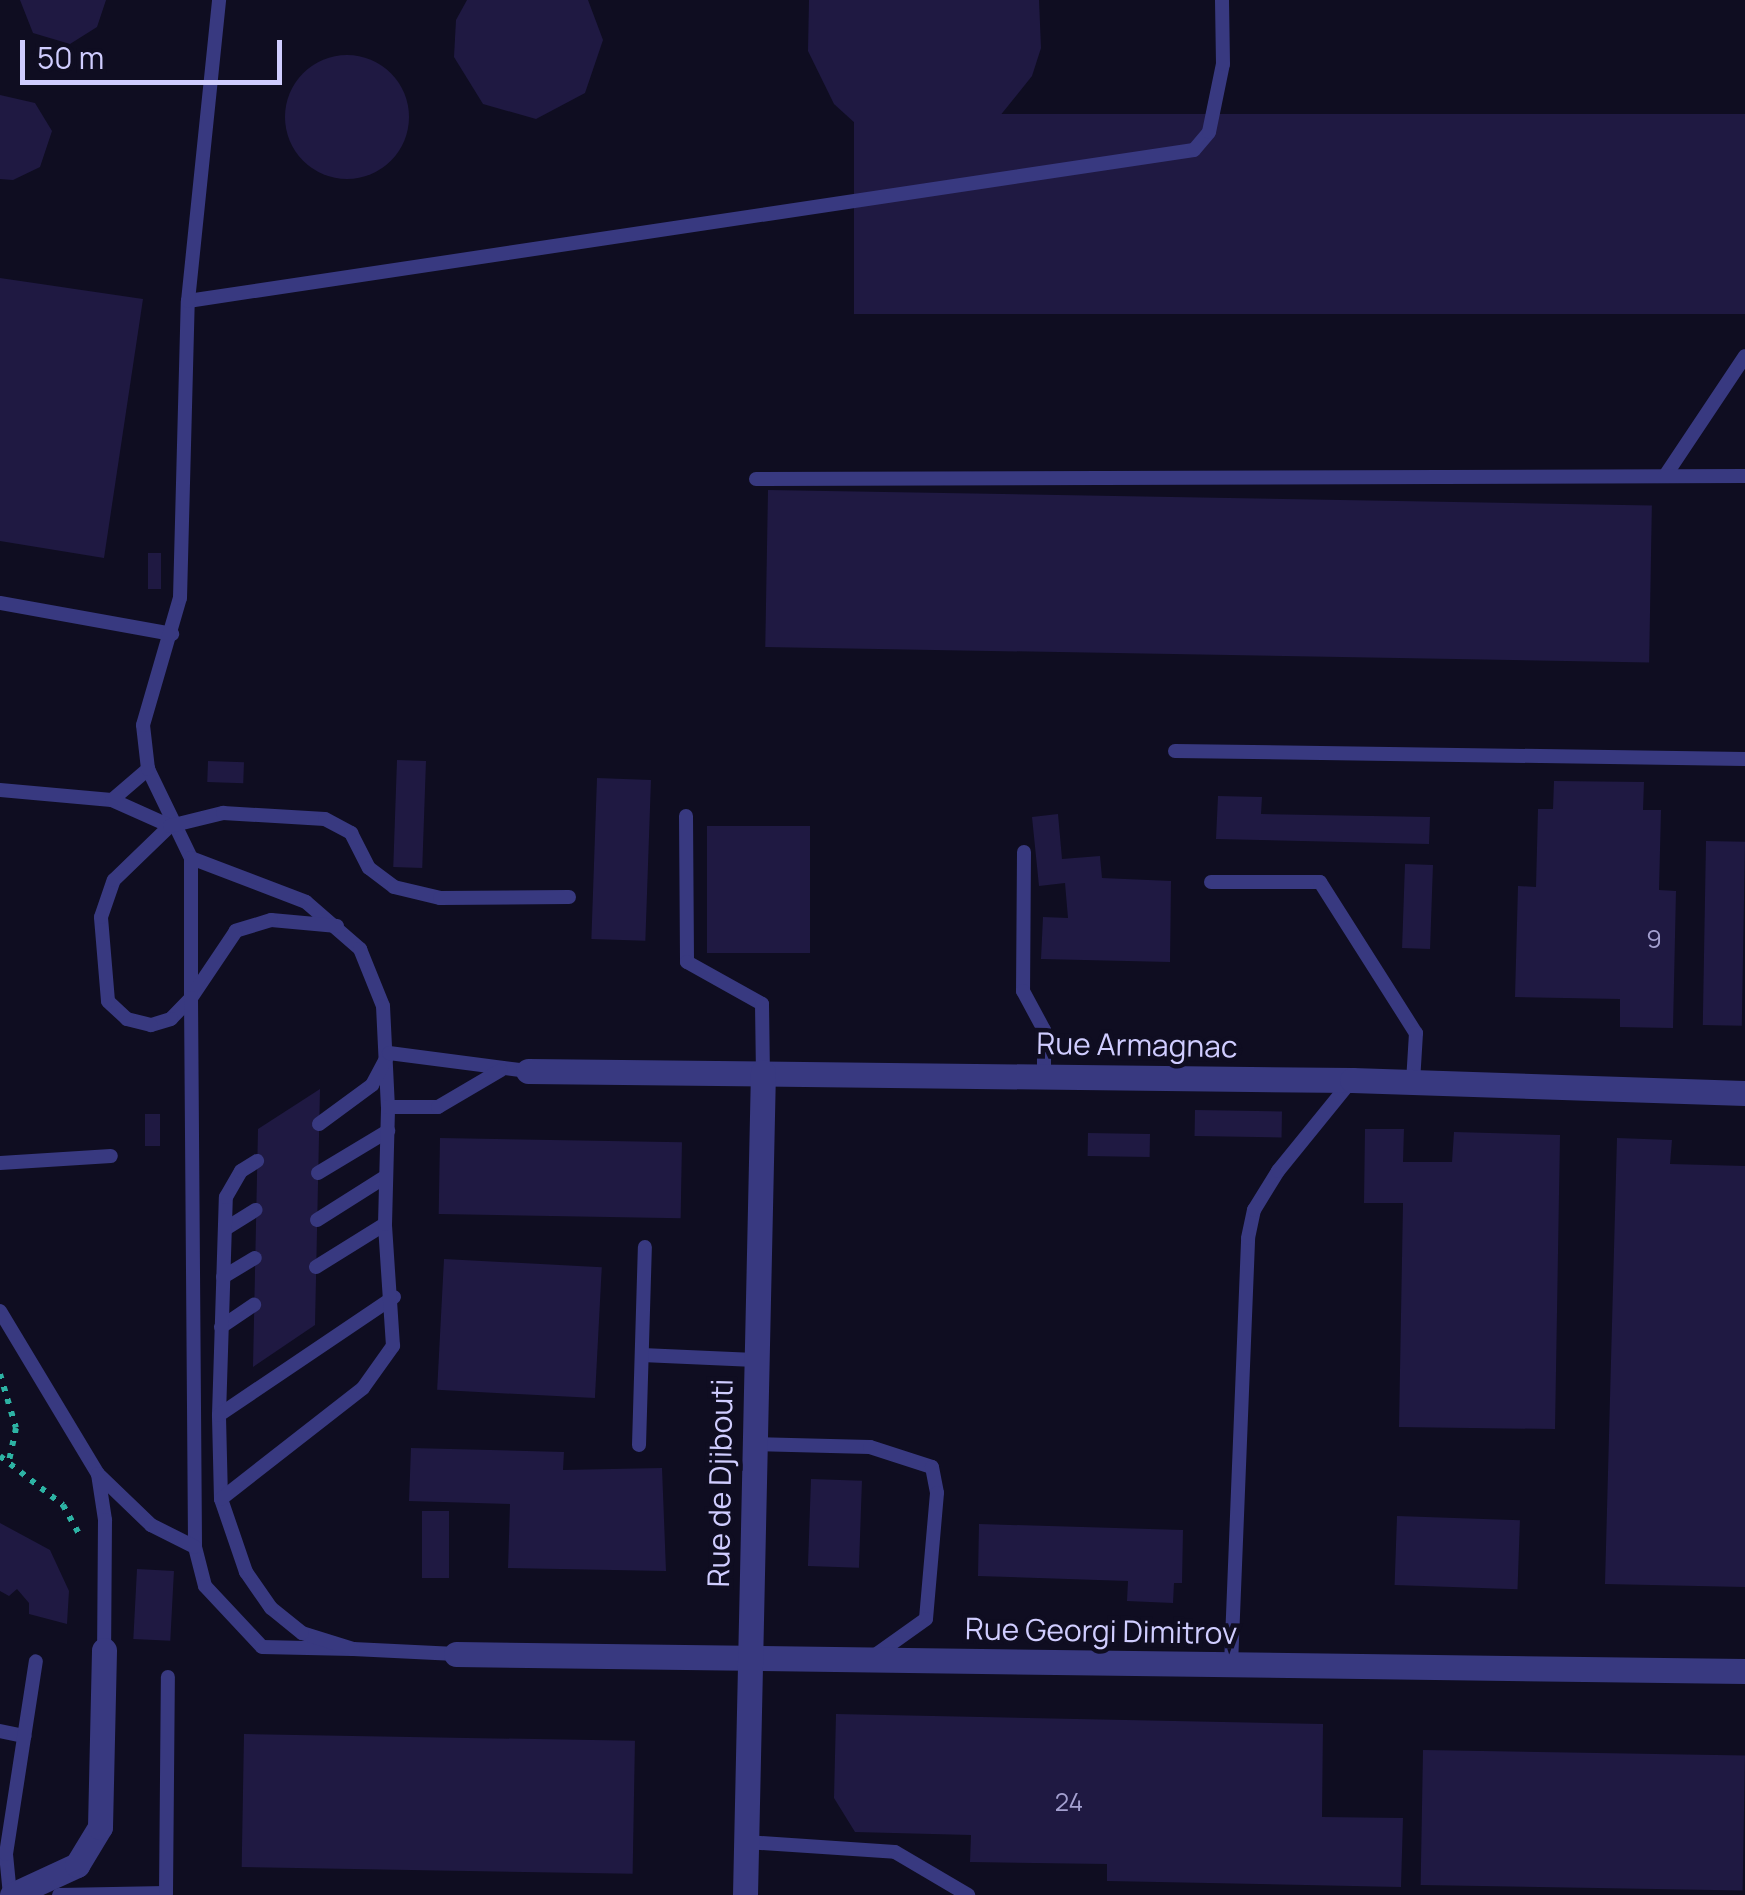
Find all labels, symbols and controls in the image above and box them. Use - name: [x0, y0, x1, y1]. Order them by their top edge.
- scale bar: [25, 20, 288, 82]
- text: 50 m: [37, 37, 104, 78]
- house number: 9: [1646, 924, 1662, 954]
- street label: Rue Armagnac: [1036, 1025, 1238, 1065]
- street label: Rue de Djibouti: [700, 1378, 740, 1588]
- street label: Rue Georgi Dimitrov: [965, 1611, 1237, 1651]
- house number: 24: [1055, 1787, 1083, 1817]

